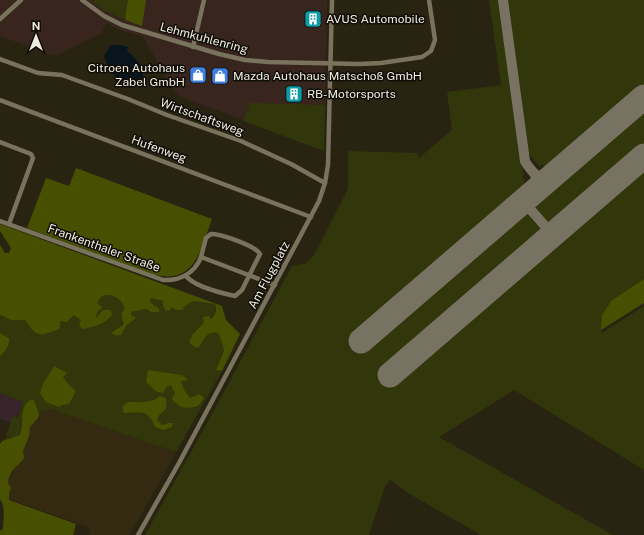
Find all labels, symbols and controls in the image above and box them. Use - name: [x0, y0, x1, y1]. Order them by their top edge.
- building icon: AVUS Automobile: [303, 9, 323, 29]
- place label: AVUS Automobile: [326, 12, 425, 26]
- north arrow: [16, 16, 56, 56]
- text: N: [32, 20, 40, 32]
- street label: Lehmkuhlenring: [158, 20, 250, 56]
- place label: Citroen Autohaus Zabel GmbH: [88, 61, 185, 89]
- shop icon: Citroen Autohaus Zabel GmbH: [188, 65, 208, 85]
- shop icon: Mazda Autohaus Matschoß GmbH: [210, 66, 230, 86]
- place label: Mazda Autohaus Matschoß GmbH: [233, 69, 422, 83]
- building icon: RB-Motorsports: [284, 84, 304, 104]
- place label: RB-Motorsports: [307, 87, 396, 101]
- street label: Wirtschaftsweg: [158, 95, 246, 139]
- street label: Hufenweg: [129, 133, 189, 165]
- street label: Frankenthaler Straße: [46, 221, 162, 275]
- street label: Am Flugplatz: [245, 239, 293, 311]

